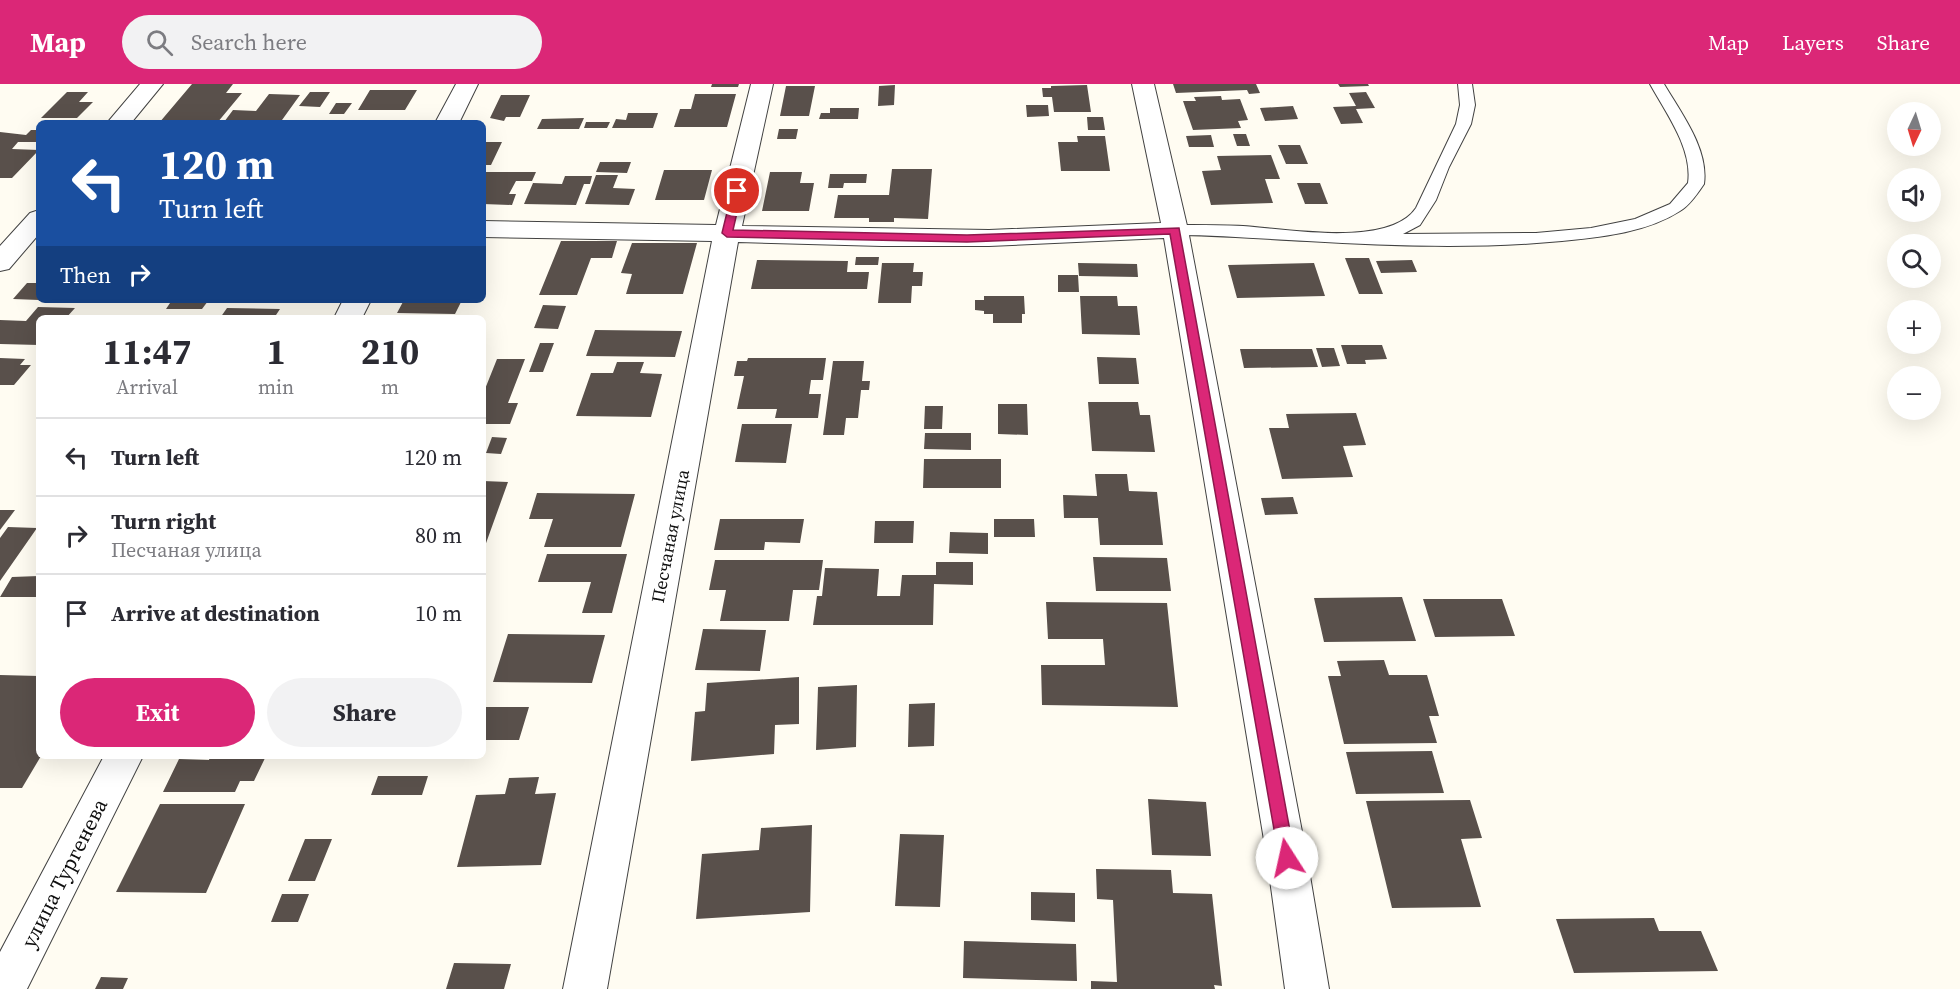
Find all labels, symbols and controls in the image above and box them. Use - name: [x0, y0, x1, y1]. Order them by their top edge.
- search box: [122, 15, 542, 69]
- text: Map: [30, 23, 86, 61]
- icon: search: [143, 26, 176, 59]
- text: Search here: [191, 27, 307, 57]
- text: Map: [1708, 28, 1749, 57]
- text: Layers: [1782, 28, 1844, 57]
- text: Share: [1877, 28, 1930, 57]
- north arrow: [1887, 102, 1941, 156]
- map controls: [1887, 102, 1941, 420]
- text: 120 m: [159, 135, 274, 193]
- icon: left: [60, 144, 138, 222]
- pin: [711, 165, 762, 216]
- button: sound: [1887, 168, 1941, 222]
- icon: arrive: [720, 174, 753, 207]
- text: Turn left: [159, 190, 263, 227]
- button: search: [1887, 234, 1941, 288]
- icon: right: [123, 258, 156, 291]
- text: Then: [60, 260, 111, 290]
- button: +: [1887, 300, 1941, 354]
- text: 11:47: [103, 327, 191, 376]
- text: 1: [266, 327, 286, 376]
- text: 210: [361, 327, 419, 376]
- button: −: [1887, 366, 1941, 420]
- text: Arrival: [116, 373, 178, 401]
- text: min: [258, 373, 294, 401]
- text: m: [381, 373, 399, 401]
- icon: left: [60, 441, 93, 474]
- text: Turn left: [111, 442, 199, 472]
- text: 120 m: [404, 442, 462, 472]
- street label: Песчаная улица: [645, 466, 695, 605]
- text: Turn right: [111, 506, 216, 536]
- icon: right: [60, 519, 93, 552]
- text: 80 m: [415, 520, 462, 550]
- text: Песчаная улица: [111, 536, 262, 564]
- icon: arrive: [60, 597, 93, 630]
- text: Arrive at destination: [111, 598, 320, 628]
- text: 10 m: [415, 598, 462, 628]
- button: Exit: [60, 678, 255, 747]
- button: Share: [267, 678, 462, 747]
- street label: улица Тургенева: [14, 793, 114, 953]
- position arrow: [1255, 826, 1319, 890]

